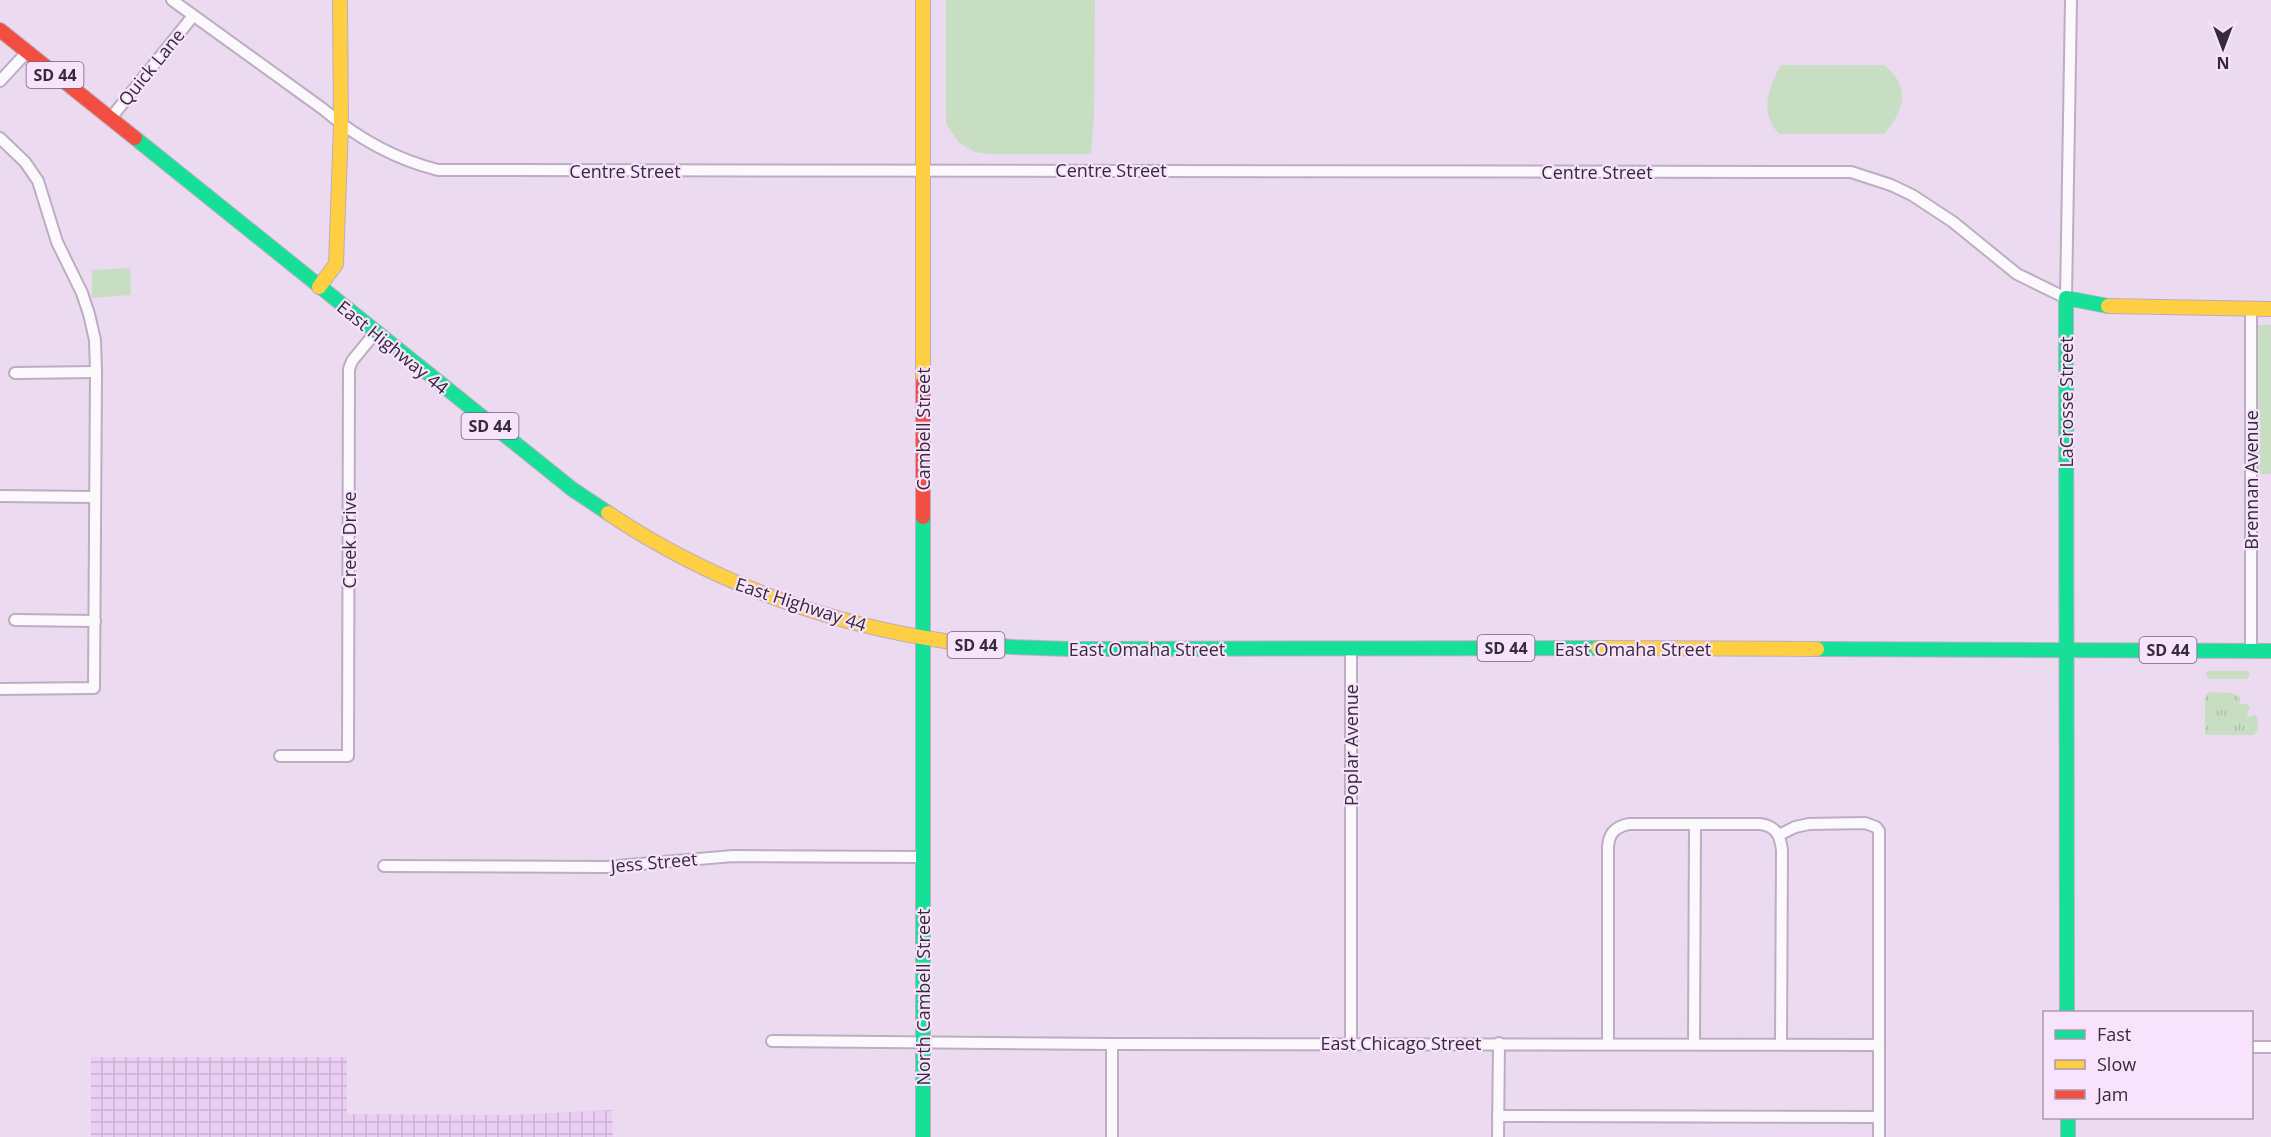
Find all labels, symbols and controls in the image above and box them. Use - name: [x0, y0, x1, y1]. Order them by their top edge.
- north arrow: [2193, 18, 2253, 78]
- street label: Quick Lane: [112, 23, 190, 111]
- text: N: [2216, 52, 2230, 74]
- road number: SD 44: [26, 62, 84, 88]
- street label: Centre Street: [1055, 158, 1167, 182]
- street label: Centre Street: [569, 159, 681, 183]
- street label: Centre Street: [1541, 160, 1653, 184]
- street label: East Highway 44: [332, 295, 454, 399]
- street label: LaCrosse Street: [2054, 336, 2078, 468]
- street label: Cambell Street: [911, 367, 935, 491]
- street label: Brennan Avenue: [2239, 410, 2263, 550]
- road number: SD 44: [462, 413, 518, 439]
- street label: Creek Drive: [337, 491, 361, 589]
- street label: East Highway 44: [732, 571, 870, 637]
- road number: SD 44: [948, 632, 1004, 658]
- road number: SD 44: [1478, 635, 1534, 661]
- street label: East Omaha Street: [1069, 637, 1225, 661]
- street label: East Omaha Street: [1555, 637, 1711, 661]
- road number: SD 44: [2140, 637, 2196, 663]
- street label: Poplar Avenue: [1339, 684, 1363, 806]
- street label: Jess Street: [608, 846, 698, 878]
- street label: North Cambell Street: [911, 908, 935, 1086]
- legend: [2043, 1011, 2253, 1119]
- text: Fast: [2097, 1022, 2131, 1046]
- street label: East Chicago Street: [1321, 1031, 1481, 1055]
- text: Slow: [2097, 1052, 2136, 1076]
- text: Jam: [2095, 1082, 2129, 1106]

